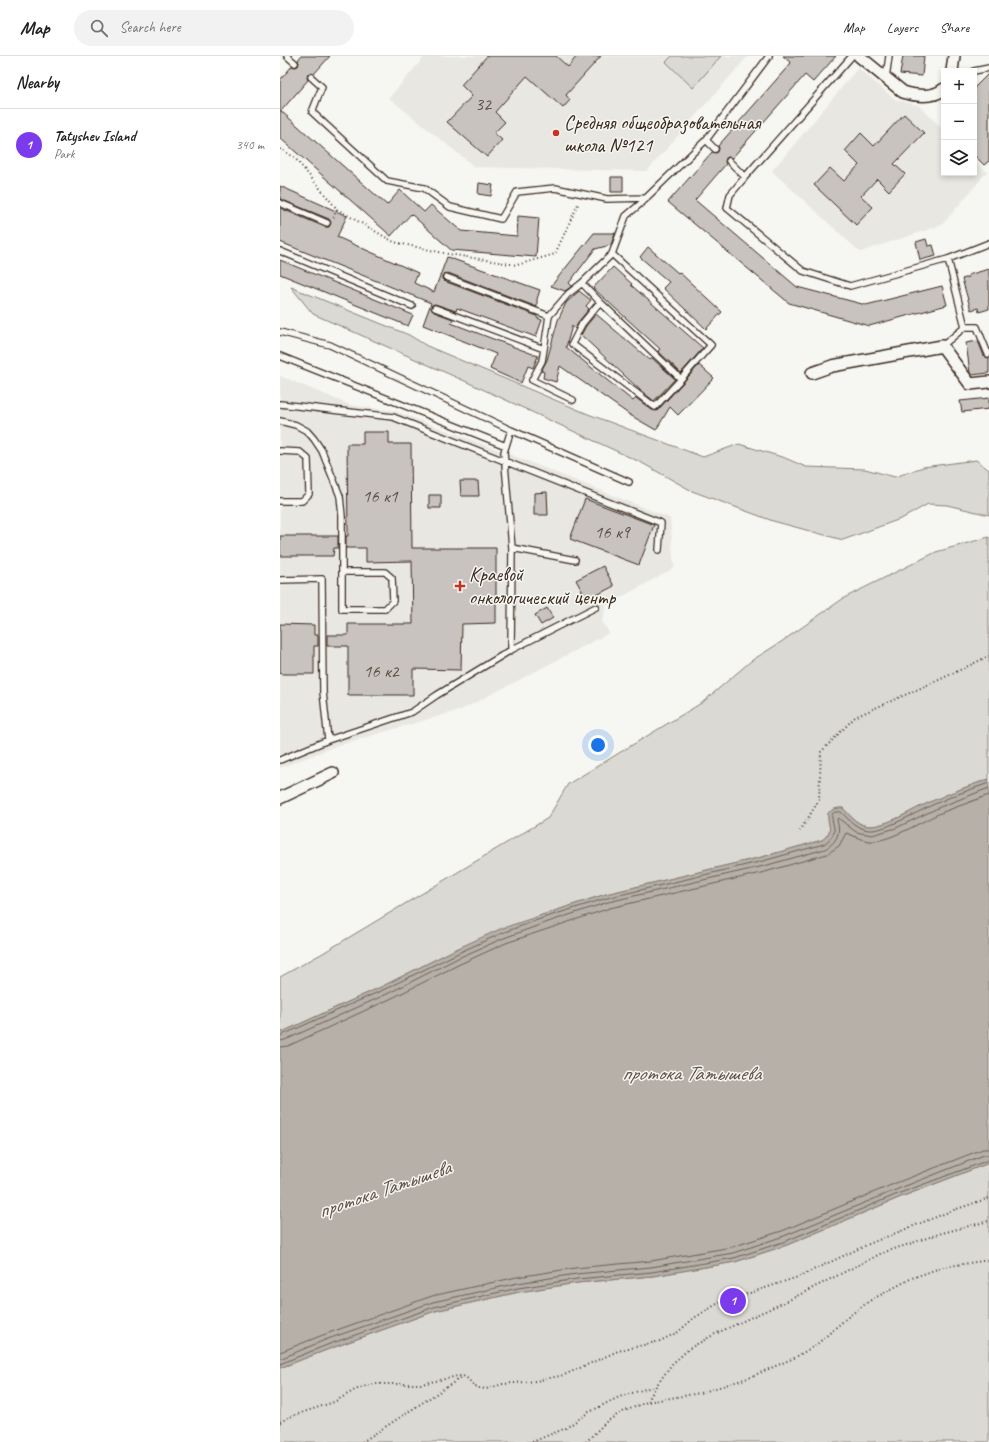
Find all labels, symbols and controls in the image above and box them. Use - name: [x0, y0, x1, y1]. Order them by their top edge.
- search box: [74, 10, 354, 46]
- text: Map: [20, 16, 50, 40]
- icon: search: [88, 17, 110, 39]
- text: Search here: [120, 18, 181, 37]
- text: Map: [843, 19, 865, 36]
- text: Layers: [887, 19, 918, 36]
- text: Share: [940, 19, 969, 36]
- map controls: [941, 68, 977, 176]
- button: +: [941, 68, 977, 104]
- text: Nearby: [16, 72, 59, 93]
- house number: 32: [475, 93, 493, 115]
- button: −: [941, 104, 977, 140]
- place label: Средняя общеобразовательная школа №121: [564, 110, 763, 158]
- text: Tatyshev Island: [54, 127, 136, 146]
- marker: Средняя общеобразовательная школа №121: [551, 128, 561, 138]
- text: 1: [26, 137, 32, 153]
- text: 340 m: [236, 137, 264, 153]
- button: layers: [941, 140, 977, 176]
- text: Park: [54, 146, 75, 162]
- house number: 16 к1: [362, 485, 399, 507]
- house number: 16 к9: [594, 521, 632, 543]
- place label: Краевой онкологический центр: [469, 562, 617, 610]
- marker: Краевой онкологический центр: [454, 580, 466, 592]
- house number: 16 к2: [363, 660, 401, 682]
- your location: [588, 735, 608, 755]
- water label: протока Татышева: [622, 1060, 763, 1086]
- water label: протока Татышева: [314, 1153, 456, 1224]
- pin: 1: [720, 1286, 746, 1316]

